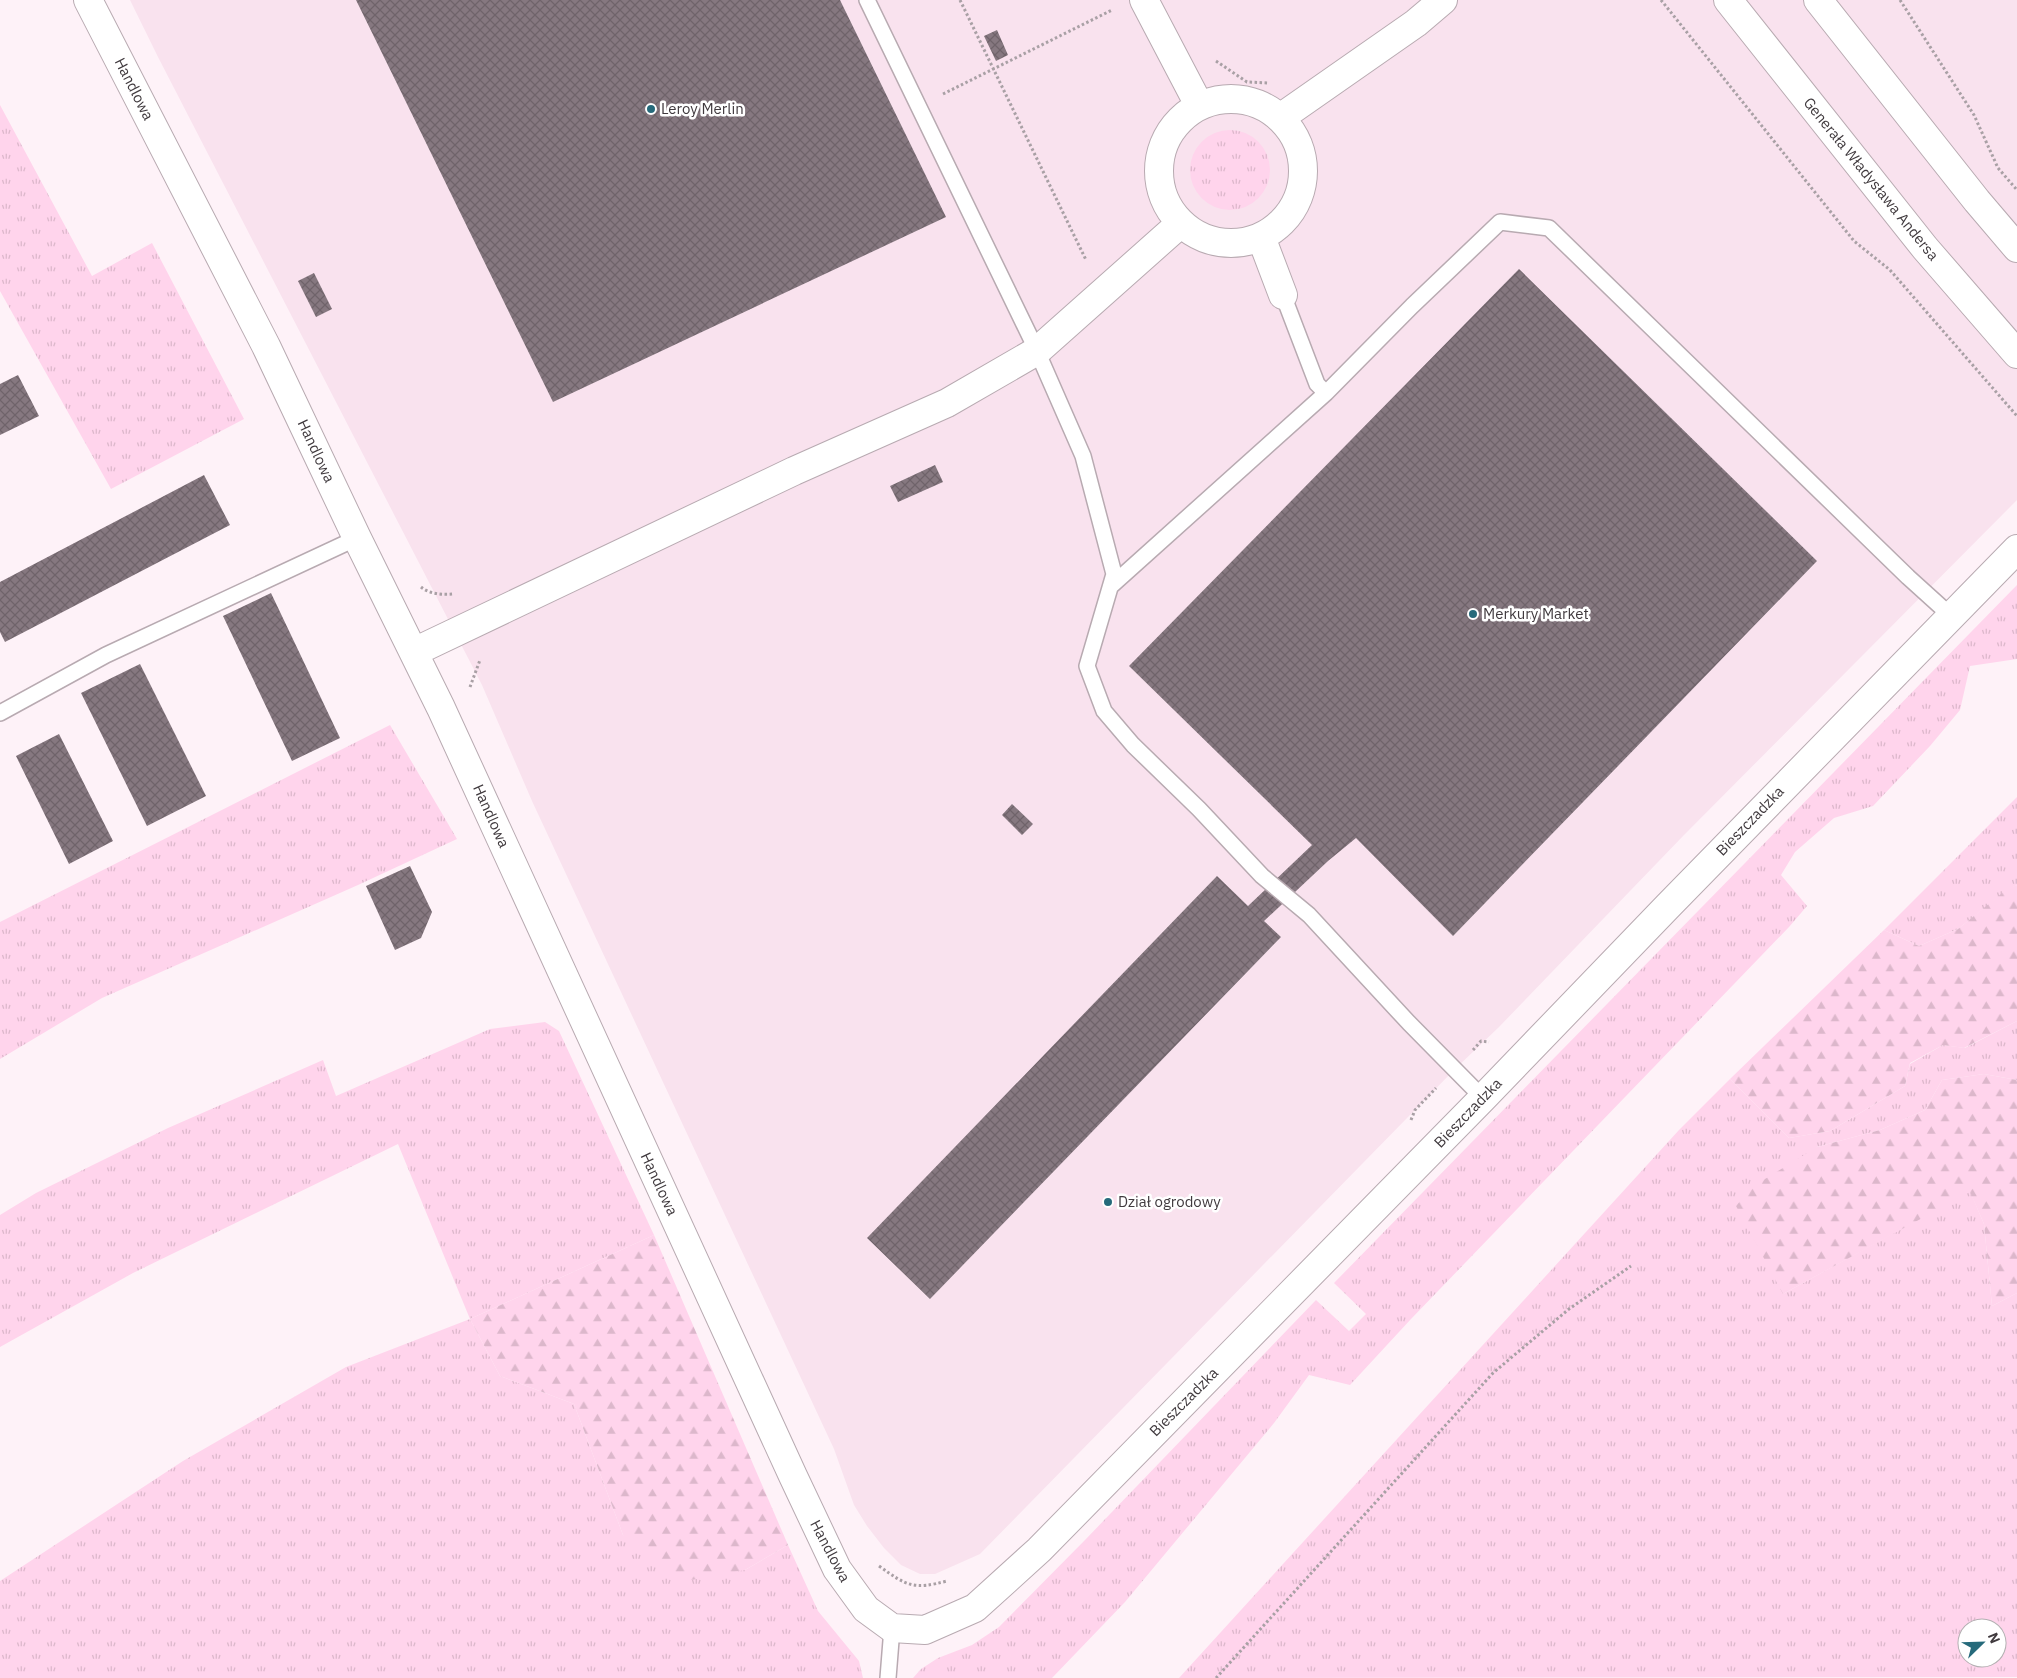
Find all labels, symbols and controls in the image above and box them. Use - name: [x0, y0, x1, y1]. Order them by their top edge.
- street label: Handlowa: [111, 54, 158, 123]
- street label: Generała Władysława Andersa: [1800, 93, 1943, 264]
- place label: Leroy Merlin: [661, 99, 744, 118]
- marker: Leroy Merlin: [645, 103, 657, 115]
- street label: Handlowa: [294, 416, 339, 485]
- place label: Merkury Market: [1483, 604, 1589, 623]
- marker: Merkury Market: [1467, 608, 1479, 620]
- street label: Handlowa: [469, 781, 514, 851]
- street label: Bieszczadzka: [1712, 782, 1788, 860]
- street label: Bieszczadzka: [1430, 1074, 1506, 1152]
- street label: Handlowa: [637, 1149, 682, 1218]
- place label: Dział ogrodowy: [1118, 1192, 1221, 1211]
- marker: Dział ogrodowy: [1102, 1196, 1114, 1208]
- street label: Bieszczadzka: [1145, 1363, 1222, 1440]
- street label: Handlowa: [806, 1516, 855, 1585]
- north arrow: [1957, 1618, 2007, 1668]
- text: N: [1984, 1630, 2004, 1646]

